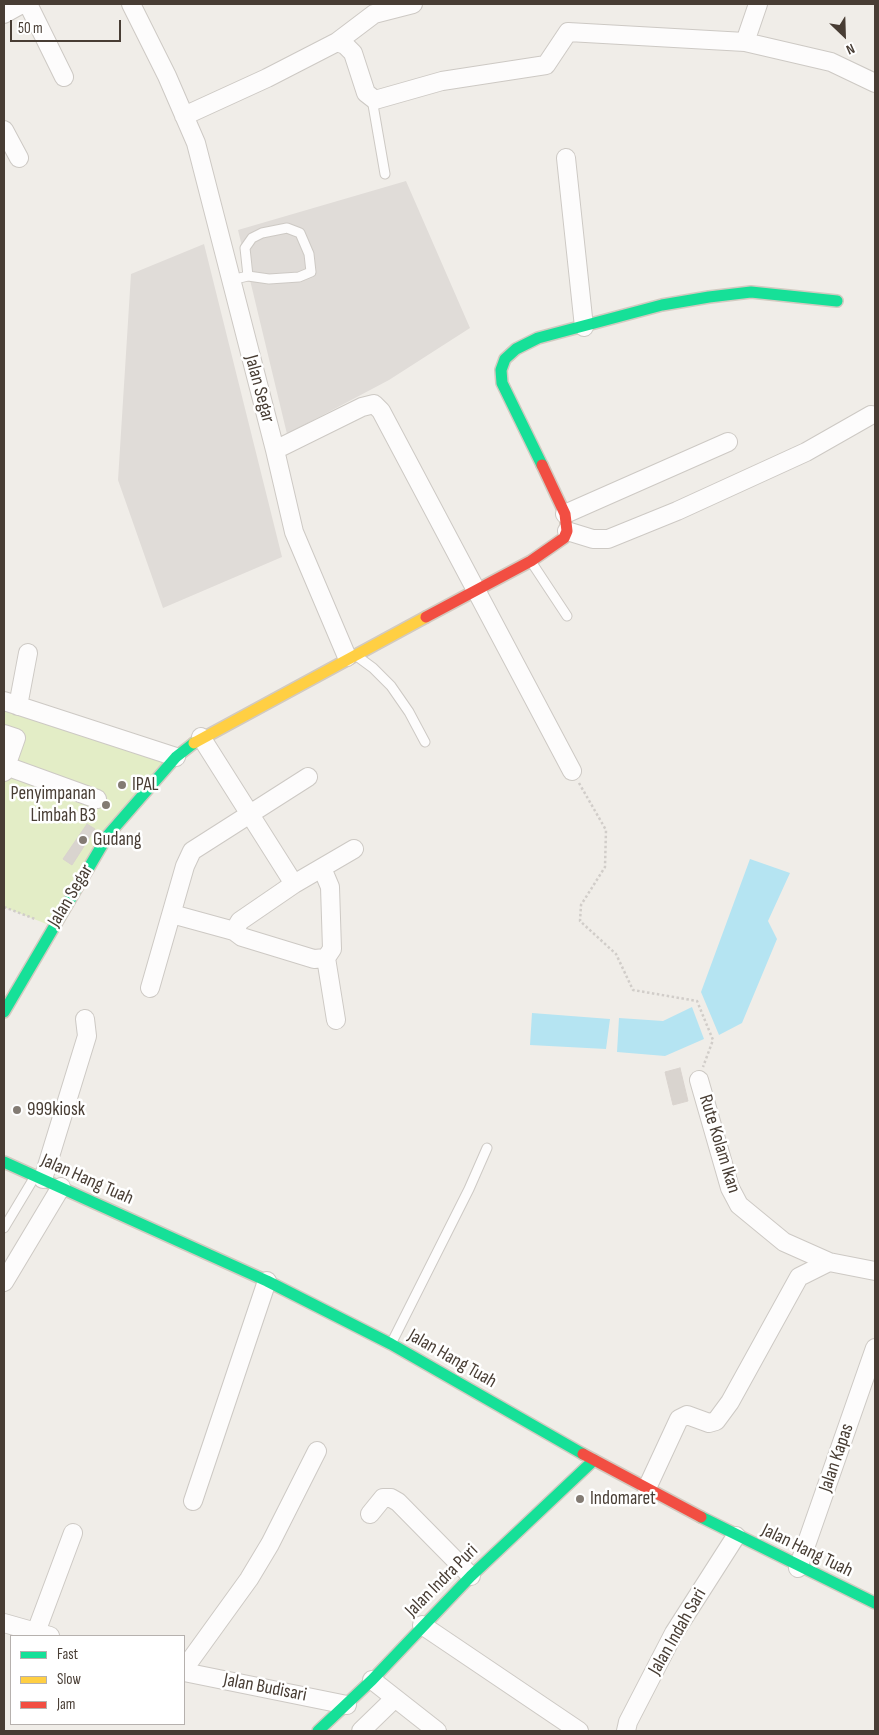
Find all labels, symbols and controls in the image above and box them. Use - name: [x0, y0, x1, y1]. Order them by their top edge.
- scale bar: [12, 10, 124, 42]
- north arrow: [819, 10, 869, 60]
- text: 50 m: [18, 19, 43, 38]
- text: N: [843, 40, 857, 58]
- street label: Jalan Segar: [239, 353, 279, 425]
- place label: IPAL: [132, 774, 159, 796]
- marker: IPAL: [116, 779, 128, 791]
- place label: Penyimpanan Limbah B3: [10, 783, 96, 827]
- marker: Penyimpanan Limbah B3: [100, 799, 112, 811]
- place label: Gudang: [93, 829, 141, 851]
- marker: Gudang: [77, 834, 89, 846]
- street label: Jalan Segar: [43, 861, 99, 931]
- street label: Rute Kolam Ikan: [693, 1092, 745, 1196]
- place label: 999kiosk: [27, 1099, 85, 1121]
- marker: 999kiosk: [11, 1104, 23, 1116]
- street label: Jalan Hang Tuah: [37, 1150, 137, 1210]
- street label: Jalan Hang Tuah: [404, 1324, 500, 1394]
- street label: Jalan Kapas: [815, 1421, 859, 1495]
- place label: Indomaret: [590, 1488, 656, 1510]
- marker: Indomaret: [574, 1493, 586, 1505]
- street label: Jalan Hang Tuah: [758, 1519, 856, 1583]
- street label: Jalan Indra Puri: [401, 1540, 483, 1622]
- street label: Jalan Indah Sari: [644, 1585, 712, 1679]
- legend: [10, 1635, 185, 1725]
- text: Fast: [57, 1645, 78, 1664]
- street label: Jalan Budisari: [222, 1669, 308, 1707]
- text: Slow: [57, 1670, 81, 1689]
- text: Jam: [57, 1695, 75, 1714]

